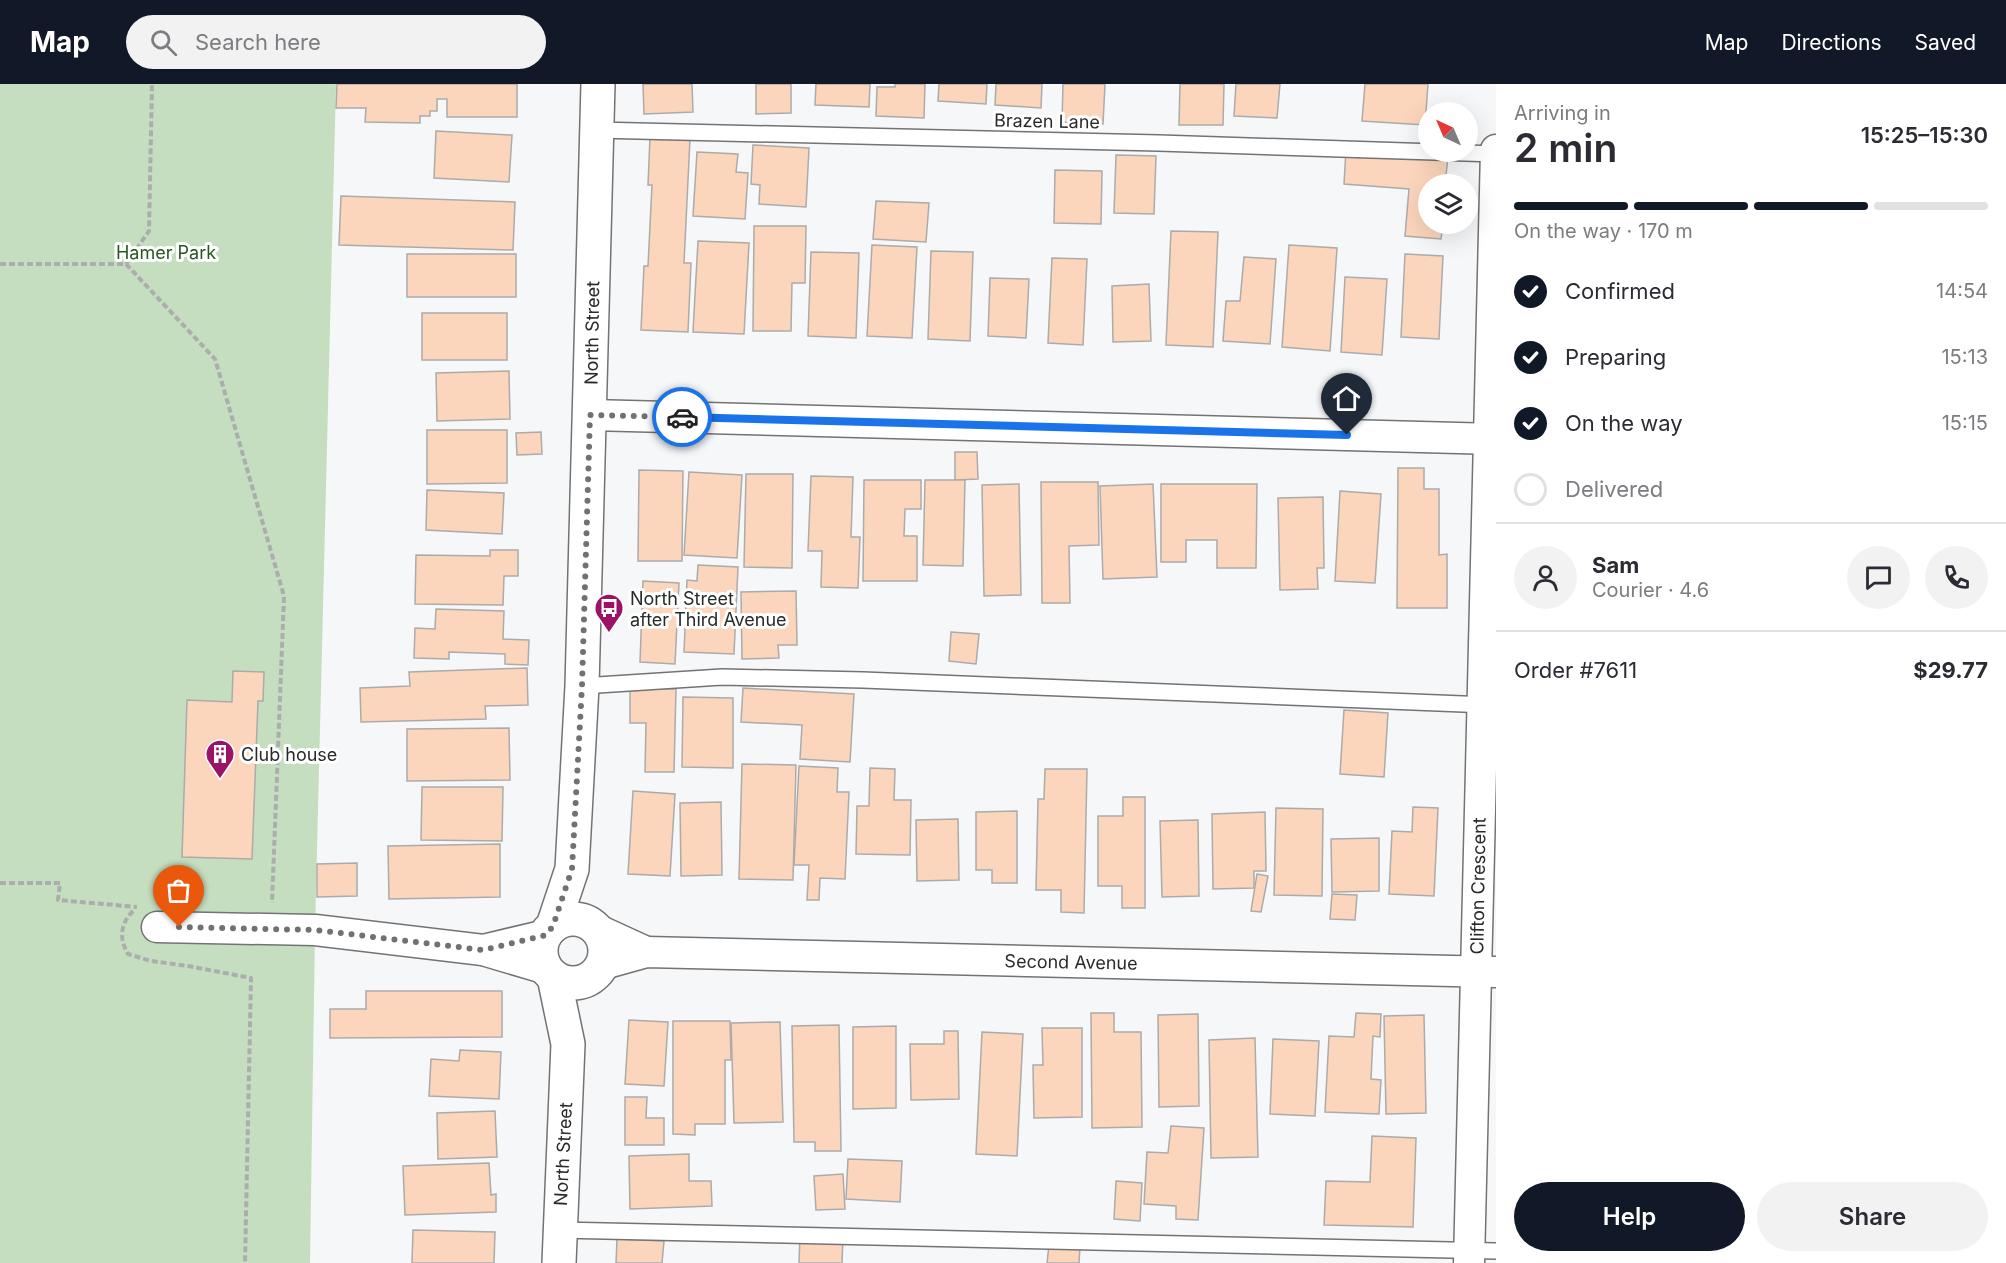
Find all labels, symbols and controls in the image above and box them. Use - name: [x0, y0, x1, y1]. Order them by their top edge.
- search box: [126, 15, 546, 69]
- text: Map: [30, 25, 90, 59]
- icon: search: [147, 26, 180, 59]
- text: Search here: [195, 29, 321, 55]
- text: Map: [1705, 30, 1748, 55]
- text: Directions: [1781, 30, 1882, 55]
- text: Saved: [1915, 30, 1976, 55]
- text: Arriving in: [1514, 101, 1611, 125]
- north arrow: [1418, 102, 1478, 162]
- map controls: [1418, 102, 1478, 234]
- street label: Brazen Lane: [994, 110, 1100, 132]
- text: 15:25–15:30: [1861, 122, 1988, 148]
- text: 2 min: [1514, 124, 1617, 171]
- button: layers: [1418, 174, 1478, 234]
- text: On the way · 170 m: [1514, 219, 1693, 243]
- park label: Hamer Park: [116, 242, 216, 263]
- icon: check: [1514, 275, 1547, 308]
- text: Confirmed: [1565, 278, 1675, 304]
- text: 14:54: [1936, 279, 1988, 303]
- street label: North Street: [581, 281, 603, 385]
- icon: check: [1514, 341, 1547, 374]
- text: Preparing: [1565, 344, 1666, 370]
- text: 15:13: [1941, 345, 1988, 369]
- pin: [1321, 373, 1372, 435]
- icon: home: [1330, 382, 1363, 415]
- courier: [652, 387, 712, 447]
- icon: car: [666, 401, 699, 434]
- icon: check: [1514, 407, 1547, 440]
- text: On the way: [1565, 410, 1683, 436]
- text: 15:15: [1942, 411, 1988, 435]
- text: Delivered: [1565, 476, 1663, 502]
- button: person: [1514, 546, 1577, 609]
- button: chat: [1847, 546, 1910, 609]
- button: phone: [1925, 546, 1988, 609]
- text: Sam: [1592, 552, 1639, 578]
- text: Courier · 4.6: [1592, 578, 1709, 602]
- place label: North Street after Third Avenue: [630, 588, 787, 630]
- bus stop icon: North Street after Third Avenue: [593, 592, 625, 634]
- text: Order #7611: [1514, 657, 1637, 683]
- text: $29.77: [1913, 657, 1988, 683]
- building icon: Club house: [204, 738, 236, 780]
- place label: Club house: [241, 744, 337, 765]
- street label: Clifton Crescent: [1466, 817, 1490, 955]
- pin: [153, 865, 204, 927]
- icon: bag: [162, 874, 195, 907]
- street label: Second Avenue: [1004, 950, 1138, 974]
- street label: North Street: [550, 1102, 576, 1206]
- button: Help: [1514, 1182, 1745, 1251]
- button: Share: [1757, 1182, 1988, 1251]

